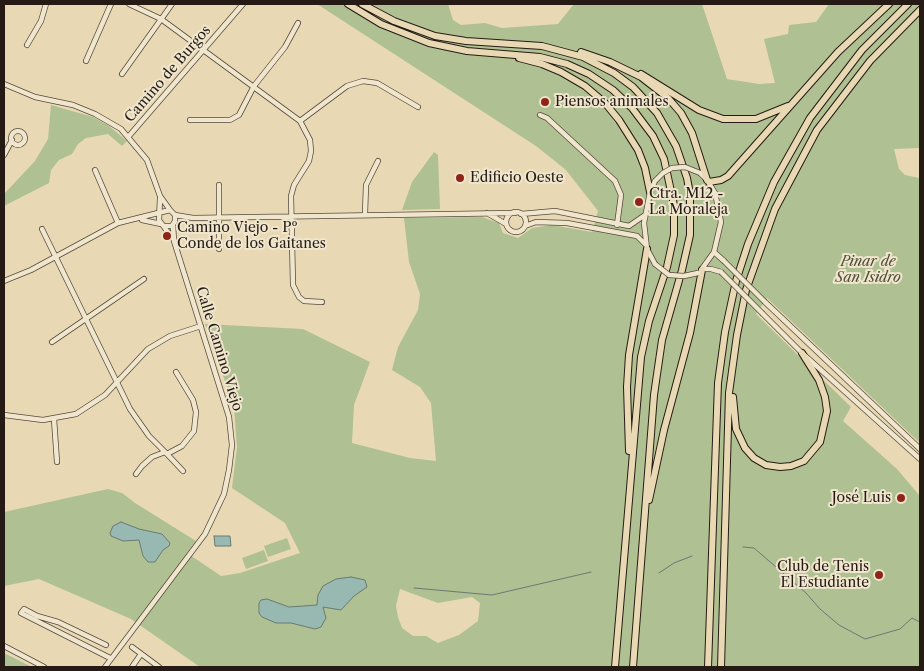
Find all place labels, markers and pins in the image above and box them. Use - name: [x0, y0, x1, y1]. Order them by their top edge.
- place label: Piensos animales: [555, 94, 669, 110]
- marker: Piensos animales: [539, 96, 551, 108]
- place label: Edificio Oeste: [470, 170, 563, 186]
- marker: Edificio Oeste: [454, 172, 466, 184]
- place label: Ctra. M12 - La Moraleja: [649, 186, 728, 218]
- marker: Ctra. M12 - La Moraleja: [633, 196, 645, 208]
- place label: Camino Viejo - Pº Conde de los Gaitanes: [177, 220, 326, 252]
- marker: Camino Viejo - Pº Conde de los Gaitanes: [161, 230, 173, 242]
- place label: José Luis: [832, 490, 891, 506]
- marker: José Luis: [895, 492, 907, 504]
- place label: Club de Tenis El Estudiante: [777, 559, 869, 592]
- marker: Club de Tenis El Estudiante: [873, 569, 885, 581]

